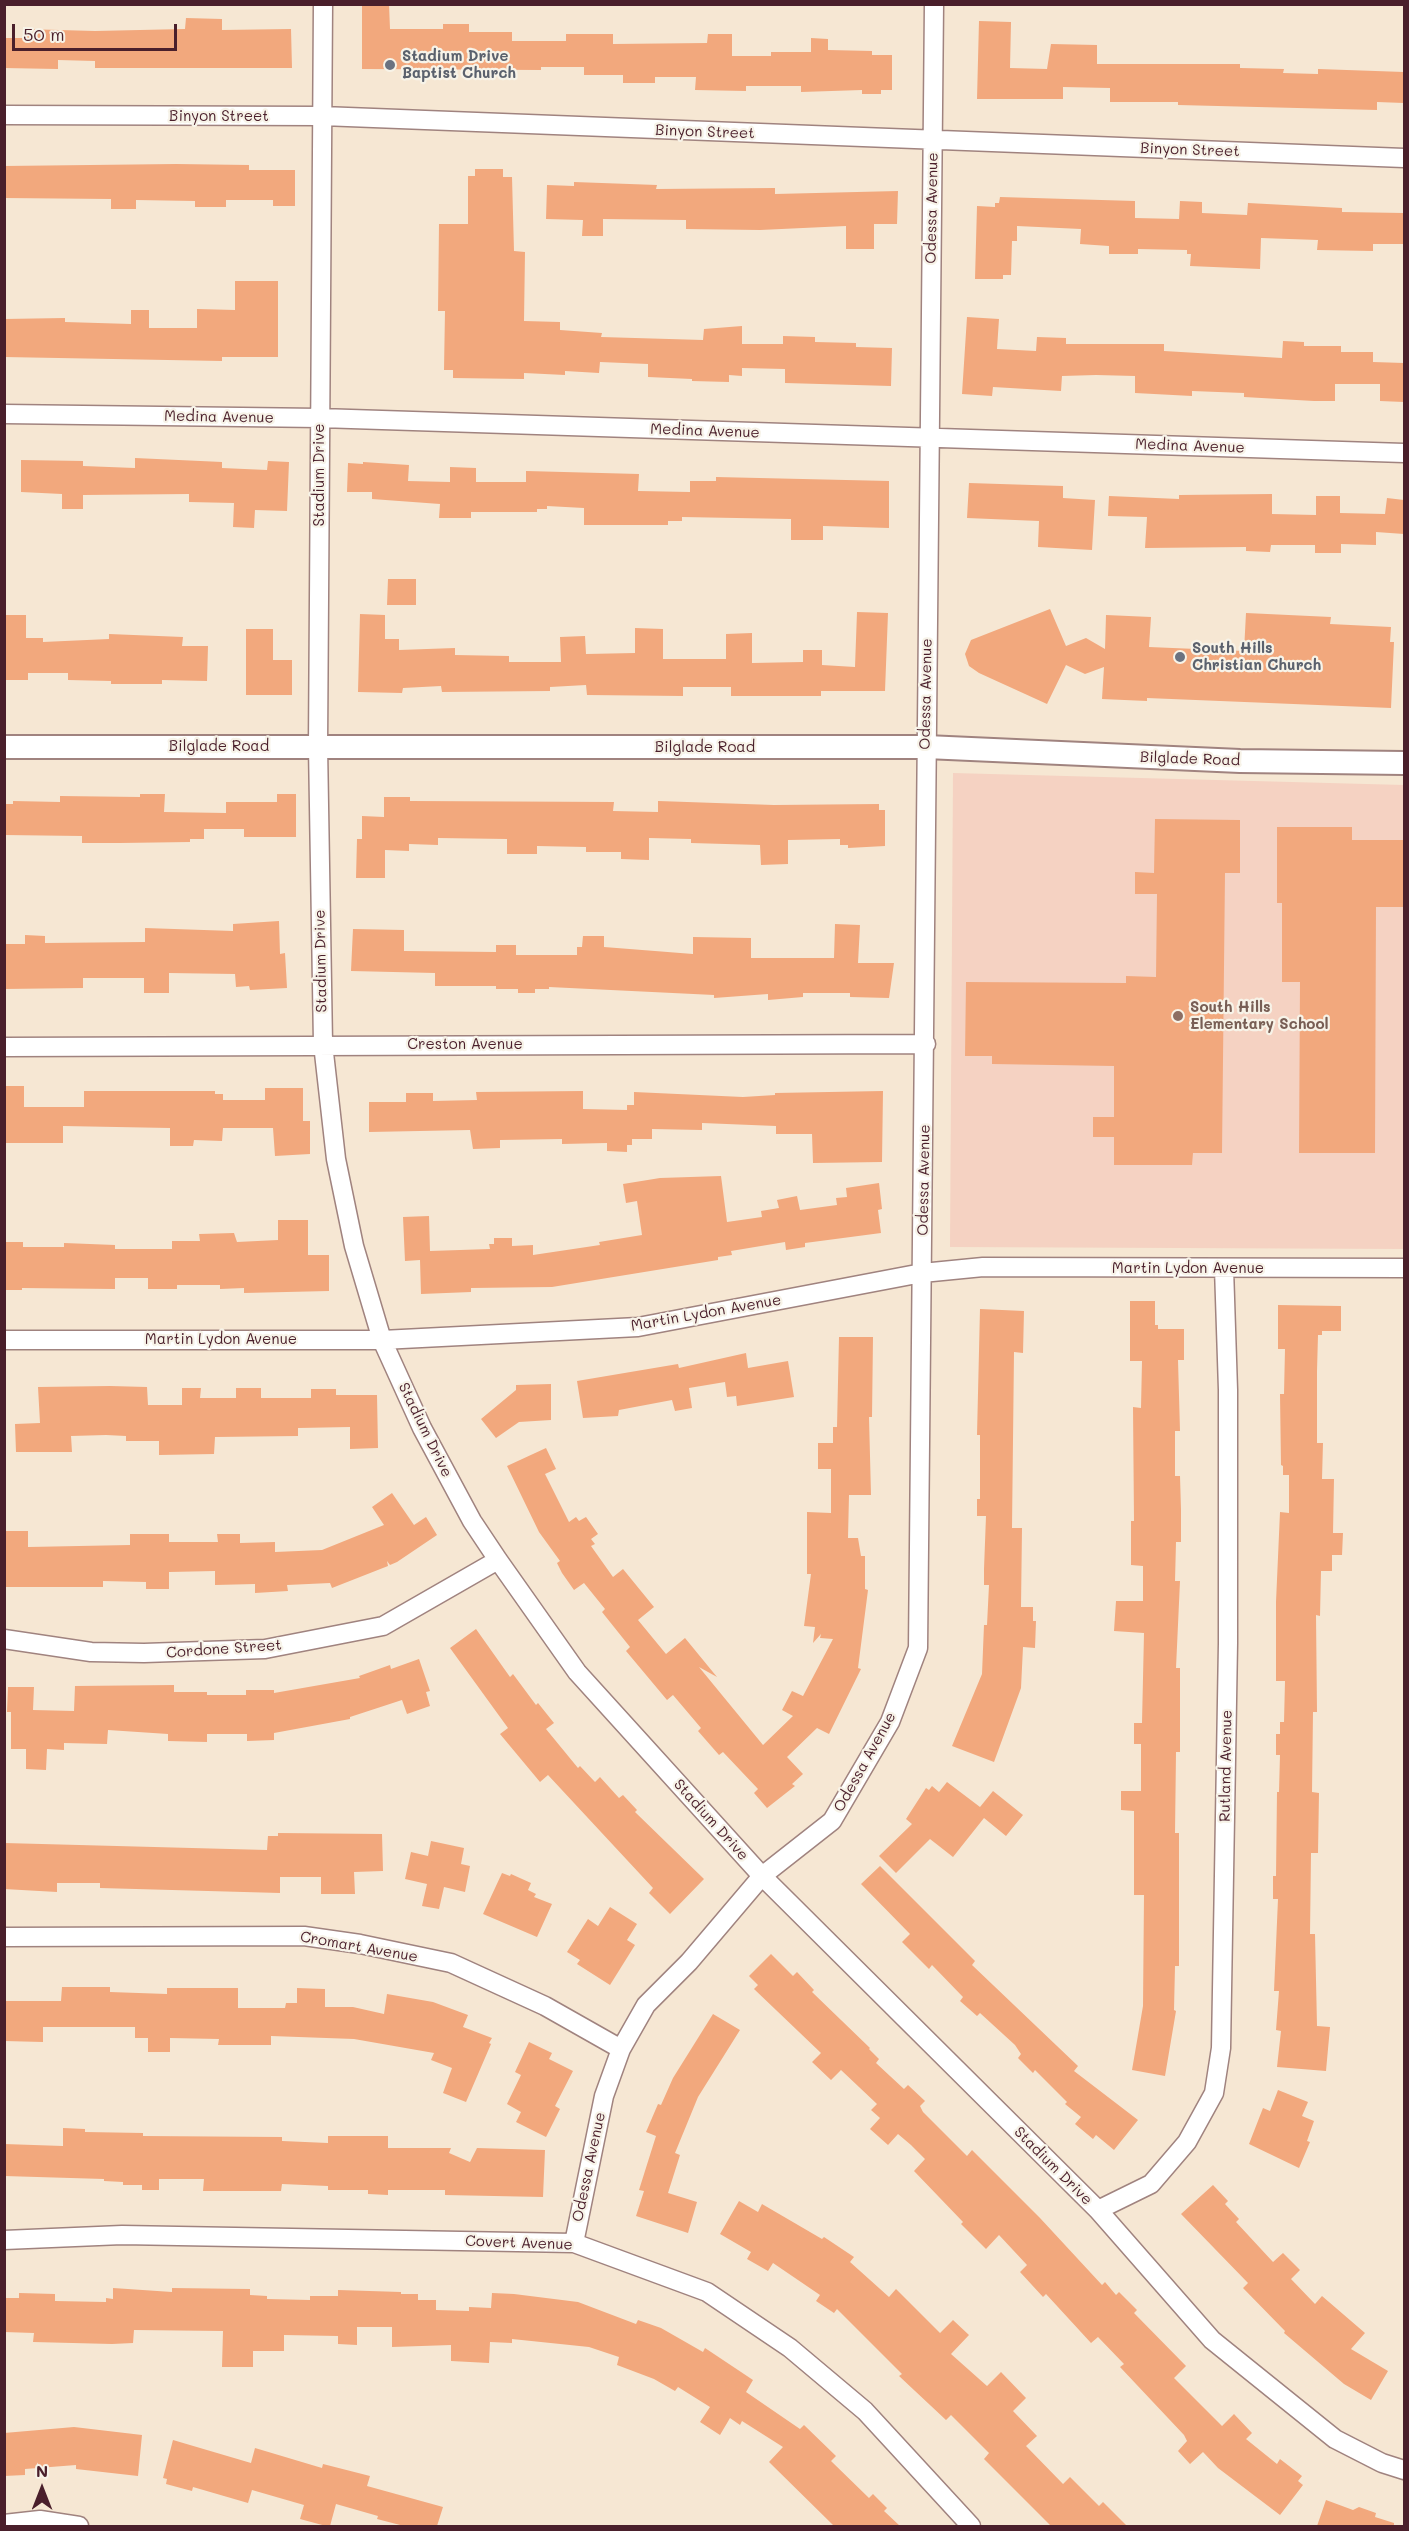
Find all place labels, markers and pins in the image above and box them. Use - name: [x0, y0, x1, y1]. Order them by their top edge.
- place label: Stadium Drive Baptist Church: [402, 47, 516, 82]
- marker: Stadium Drive Baptist Church: [383, 58, 397, 72]
- place label: South Hills Christian Church: [1192, 639, 1321, 674]
- marker: South Hills Christian Church: [1173, 650, 1187, 664]
- place label: South Hills Elementary School: [1190, 998, 1329, 1033]
- marker: South Hills Elementary School: [1171, 1009, 1185, 1023]

